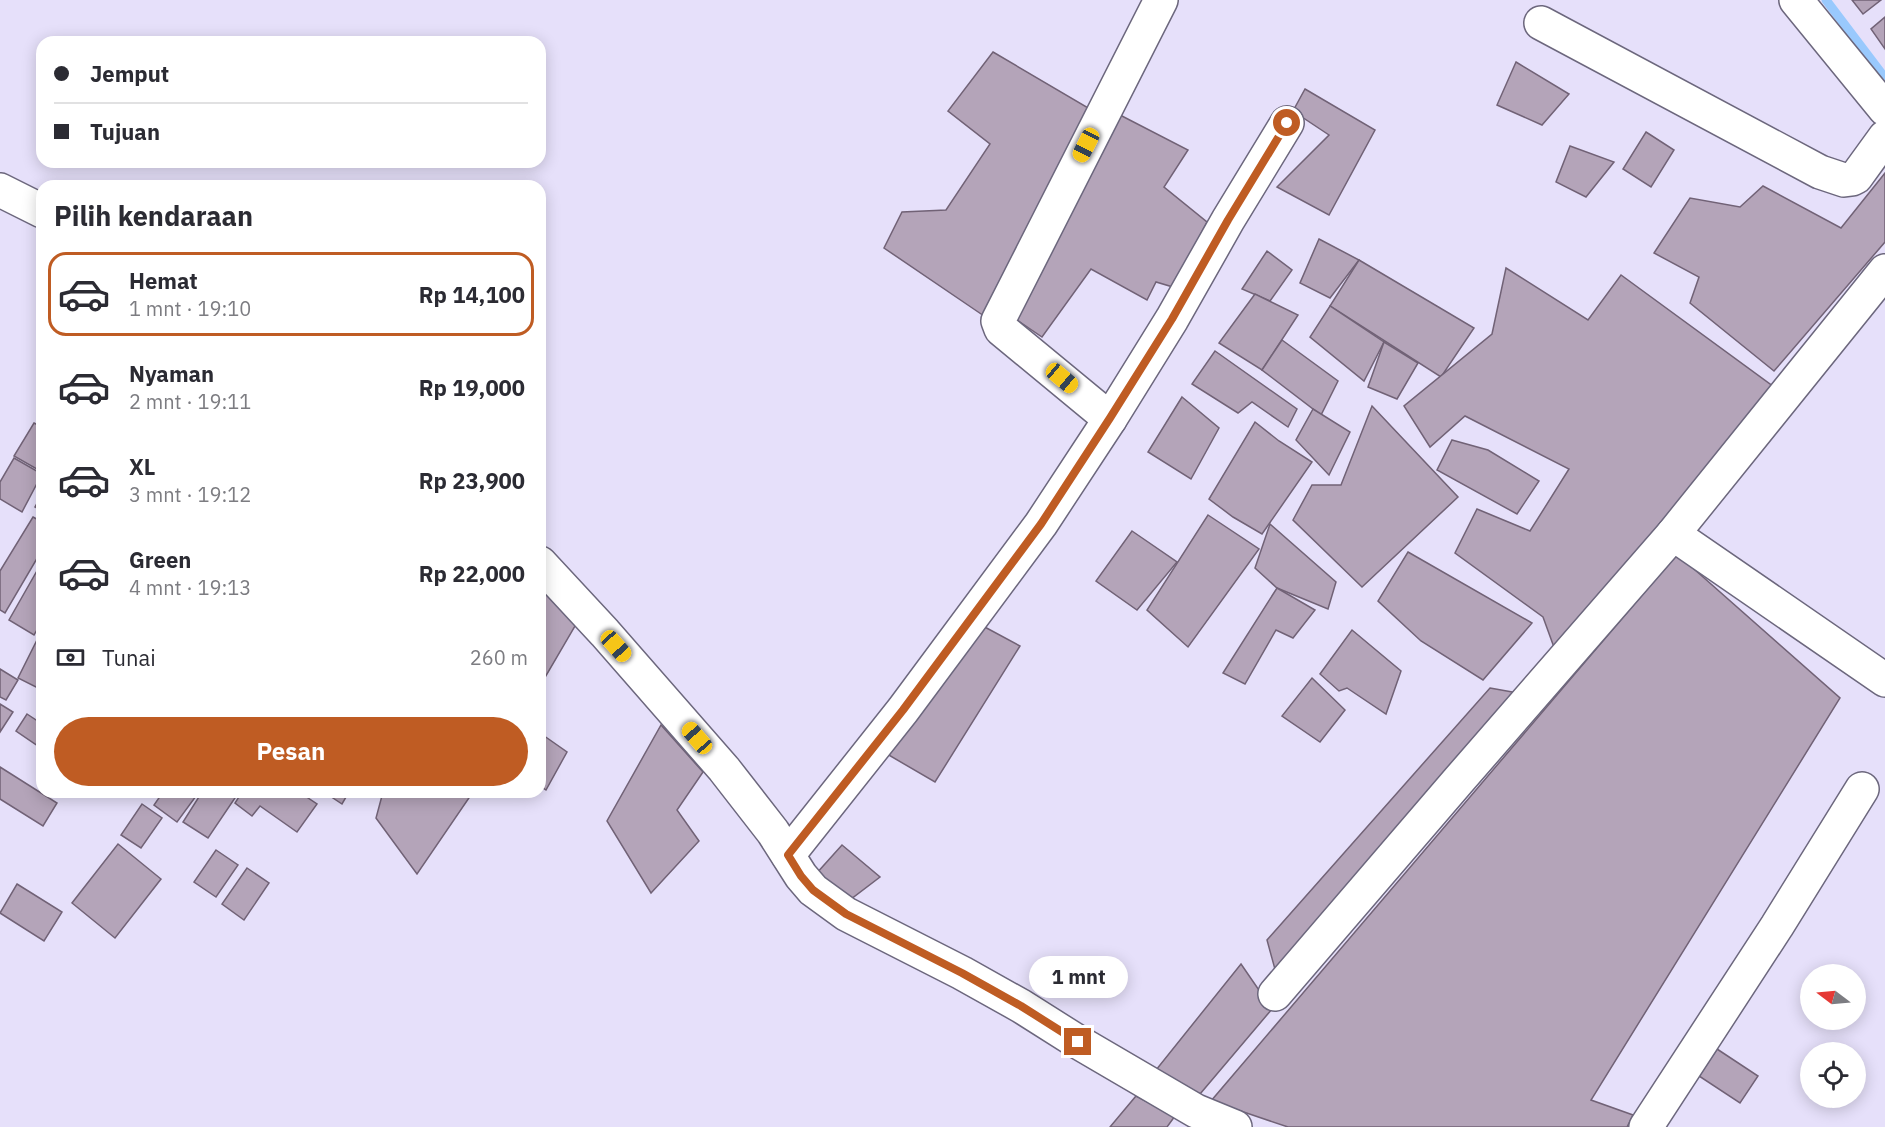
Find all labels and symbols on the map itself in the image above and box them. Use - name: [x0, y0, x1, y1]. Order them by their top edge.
- route start: [1273, 109, 1300, 136]
- car: [1070, 125, 1102, 165]
- car: [1042, 360, 1082, 396]
- car: [597, 627, 635, 665]
- car: [678, 719, 716, 757]
- callout: 1 mnt: [1028, 955, 1128, 997]
- north arrow: [1800, 964, 1866, 1030]
- route end: [1064, 1028, 1091, 1055]

